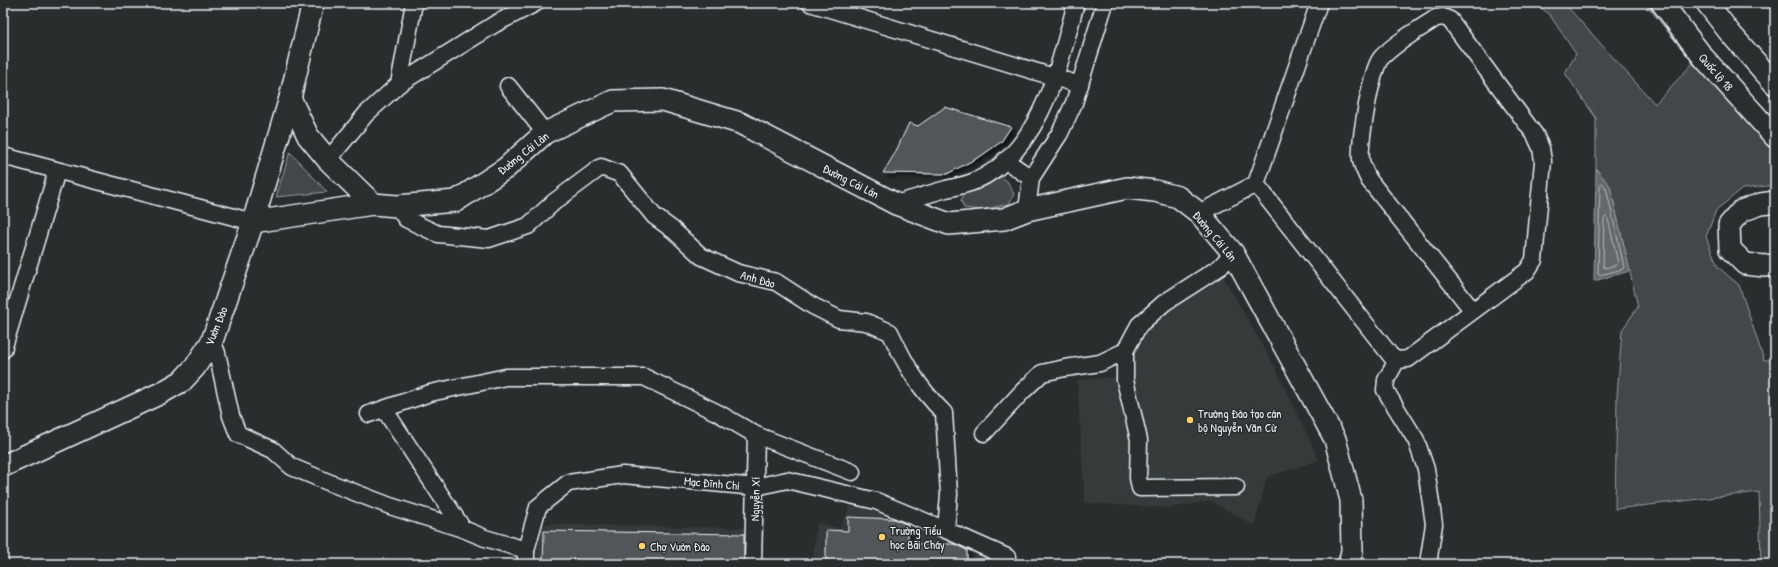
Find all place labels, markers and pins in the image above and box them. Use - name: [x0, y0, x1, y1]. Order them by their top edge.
- place label: Trường Đào tạo cán bộ Nguyễn Văn Cừ: [1198, 405, 1282, 436]
- marker: Trường Đào tạo cán bộ Nguyễn Văn Cừ: [1185, 415, 1195, 425]
- place label: Trường Tiểu học Bãi Cháy: [890, 522, 945, 553]
- marker: Trường Tiểu học Bãi Cháy: [877, 532, 887, 542]
- place label: Chợ Vườn Đào: [650, 538, 710, 555]
- marker: Chợ Vườn Đào: [637, 541, 647, 551]

